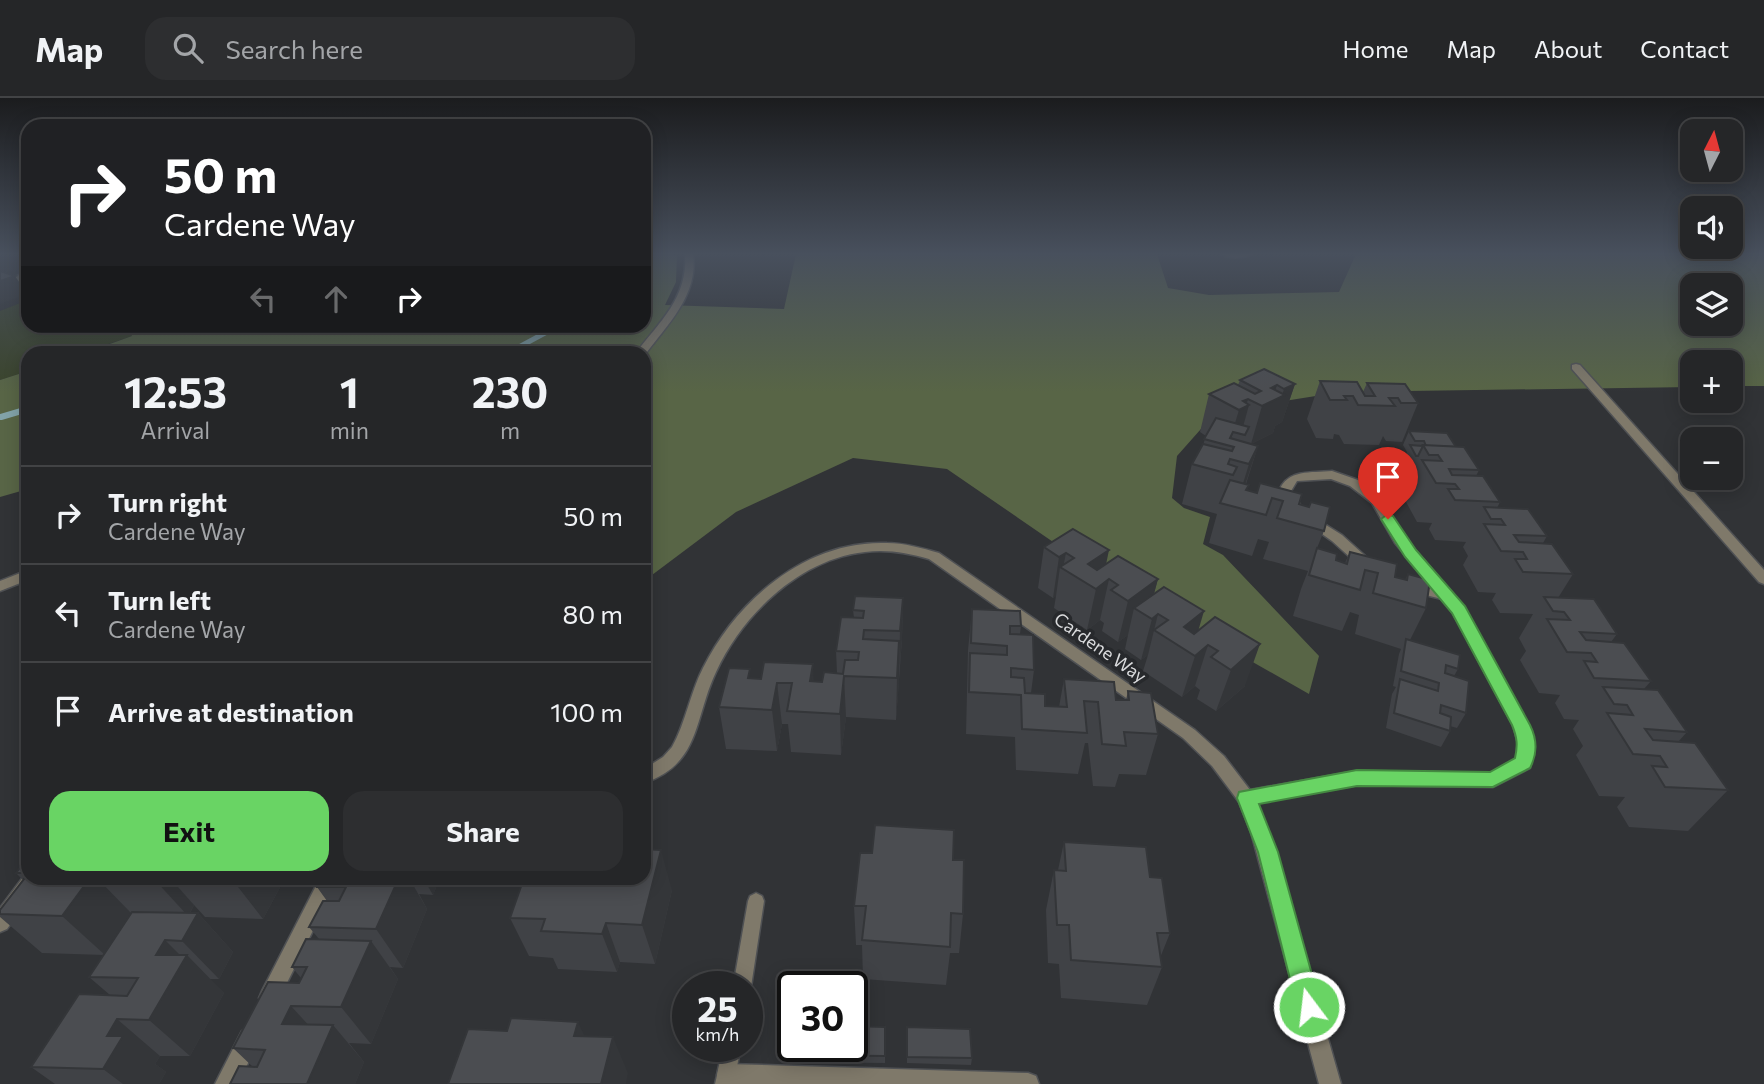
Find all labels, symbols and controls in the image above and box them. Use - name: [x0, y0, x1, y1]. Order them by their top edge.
- search box: [145, 17, 635, 80]
- text: Map: [35, 28, 103, 69]
- icon: search: [169, 29, 207, 67]
- text: Search here: [225, 33, 363, 64]
- text: Home: [1343, 34, 1409, 63]
- text: Map: [1447, 34, 1496, 63]
- text: About: [1534, 34, 1602, 63]
- text: Contact: [1640, 34, 1729, 63]
- north arrow: [1680, 119, 1743, 182]
- map controls: [1680, 119, 1743, 490]
- text: 50 m: [164, 143, 277, 203]
- icon: right: [49, 147, 140, 238]
- button: sound: [1680, 196, 1743, 259]
- text: Cardene Way: [164, 203, 355, 243]
- button: layers: [1680, 273, 1743, 336]
- icon: left: [244, 280, 282, 318]
- icon: ahead: [317, 280, 355, 318]
- icon: right: [390, 280, 428, 318]
- button: +: [1680, 350, 1743, 413]
- text: 12:53: [124, 365, 227, 417]
- text: 1: [340, 365, 359, 417]
- text: 230: [472, 365, 548, 417]
- text: Arrival: [141, 416, 210, 444]
- text: min: [330, 416, 369, 444]
- text: m: [500, 416, 520, 444]
- button: −: [1680, 427, 1743, 490]
- pin: [1358, 447, 1418, 519]
- icon: arrive: [1369, 458, 1407, 496]
- text: Turn right: [108, 486, 227, 517]
- icon: right: [49, 496, 87, 534]
- text: 50 m: [563, 500, 623, 531]
- text: Cardene Way: [108, 517, 246, 545]
- text: Turn left: [108, 584, 211, 615]
- icon: left: [49, 594, 87, 632]
- text: 80 m: [563, 598, 623, 629]
- street label: Cardene Way: [1050, 607, 1151, 687]
- text: Cardene Way: [108, 615, 246, 643]
- icon: arrive: [49, 692, 87, 730]
- text: Arrive at destination: [108, 696, 354, 727]
- text: 100 m: [550, 696, 623, 727]
- button: Exit: [49, 791, 329, 871]
- button: Share: [343, 791, 623, 871]
- position arrow: [1272, 970, 1346, 1044]
- speed limit sign: 30: [777, 971, 868, 1062]
- text: 25: [697, 986, 738, 1029]
- text: km/h: [696, 1023, 739, 1045]

